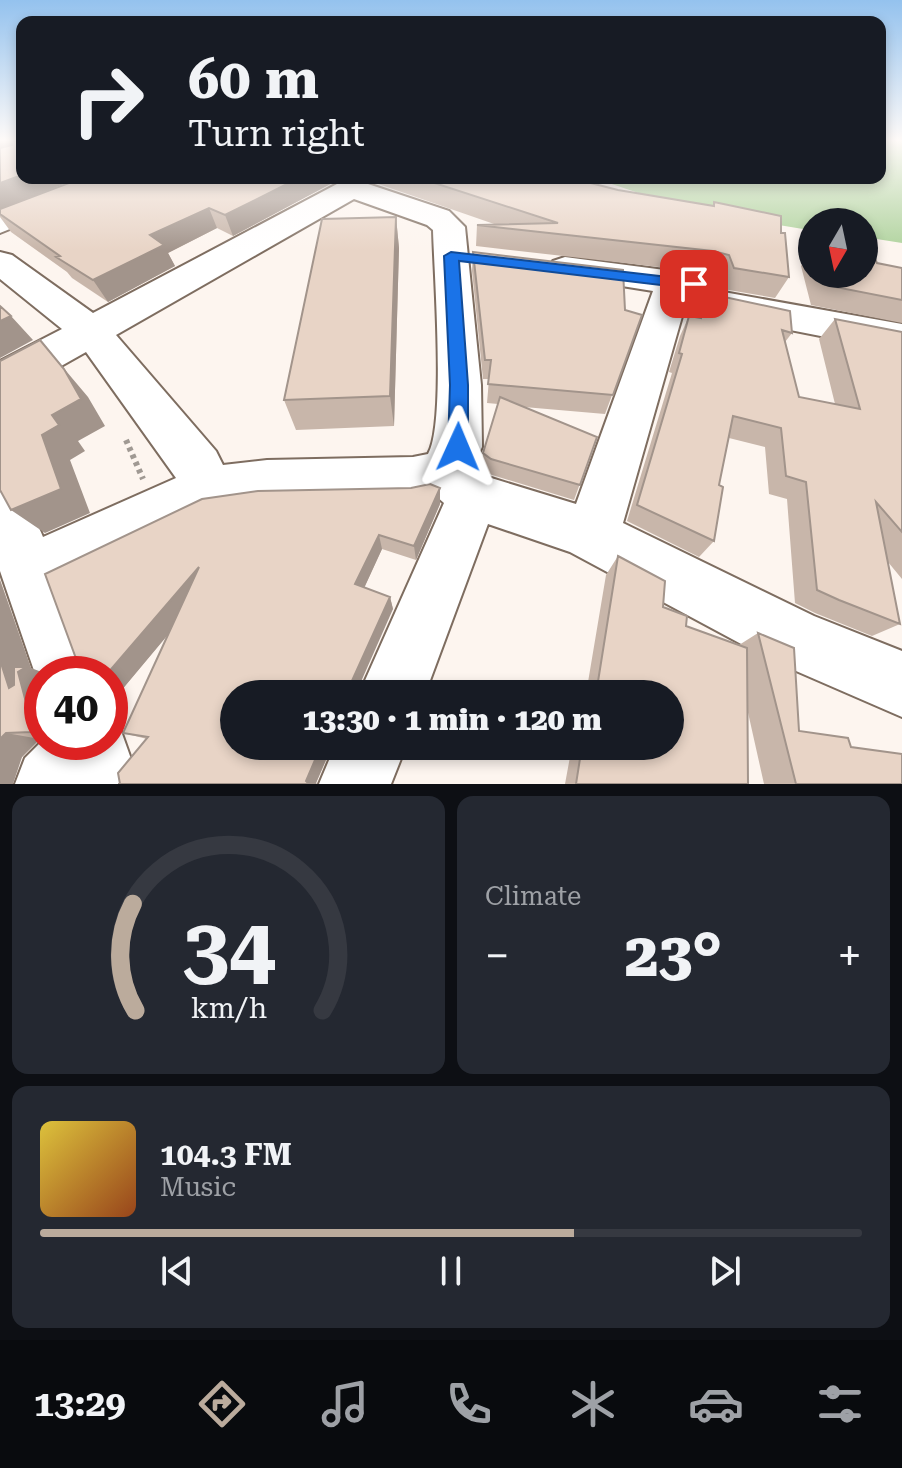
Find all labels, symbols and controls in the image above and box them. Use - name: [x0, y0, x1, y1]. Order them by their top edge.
- text: 60 m: [188, 46, 319, 112]
- icon: right: [56, 48, 160, 152]
- text: Turn right: [188, 113, 365, 155]
- north arrow: [798, 208, 878, 288]
- map controls: [798, 208, 878, 288]
- pin: [660, 250, 728, 318]
- icon: arrive: [672, 262, 716, 306]
- position arrow: [416, 405, 500, 489]
- speed limit sign: 40: [24, 656, 128, 760]
- text: 13:30 · 1 min · 120 m: [302, 702, 602, 737]
- text: Climate: [485, 881, 581, 911]
- text: 34: [182, 900, 275, 997]
- text: 23°: [625, 920, 722, 991]
- text: −: [485, 930, 510, 982]
- text: +: [837, 930, 862, 982]
- text: km/h: [190, 991, 267, 1025]
- text: 104.3 FM: [160, 1137, 292, 1172]
- text: Music: [160, 1172, 236, 1202]
- icon: previous: [155, 1249, 199, 1293]
- icon: pause: [429, 1249, 473, 1293]
- icon: next: [703, 1249, 747, 1293]
- icon: directions: [194, 1376, 250, 1432]
- icon: music: [317, 1376, 373, 1432]
- icon: phone: [441, 1376, 497, 1432]
- icon: climate: [565, 1376, 621, 1432]
- icon: car: [688, 1376, 744, 1432]
- icon: filters: [812, 1376, 868, 1432]
- text: 13:29: [34, 1383, 126, 1425]

